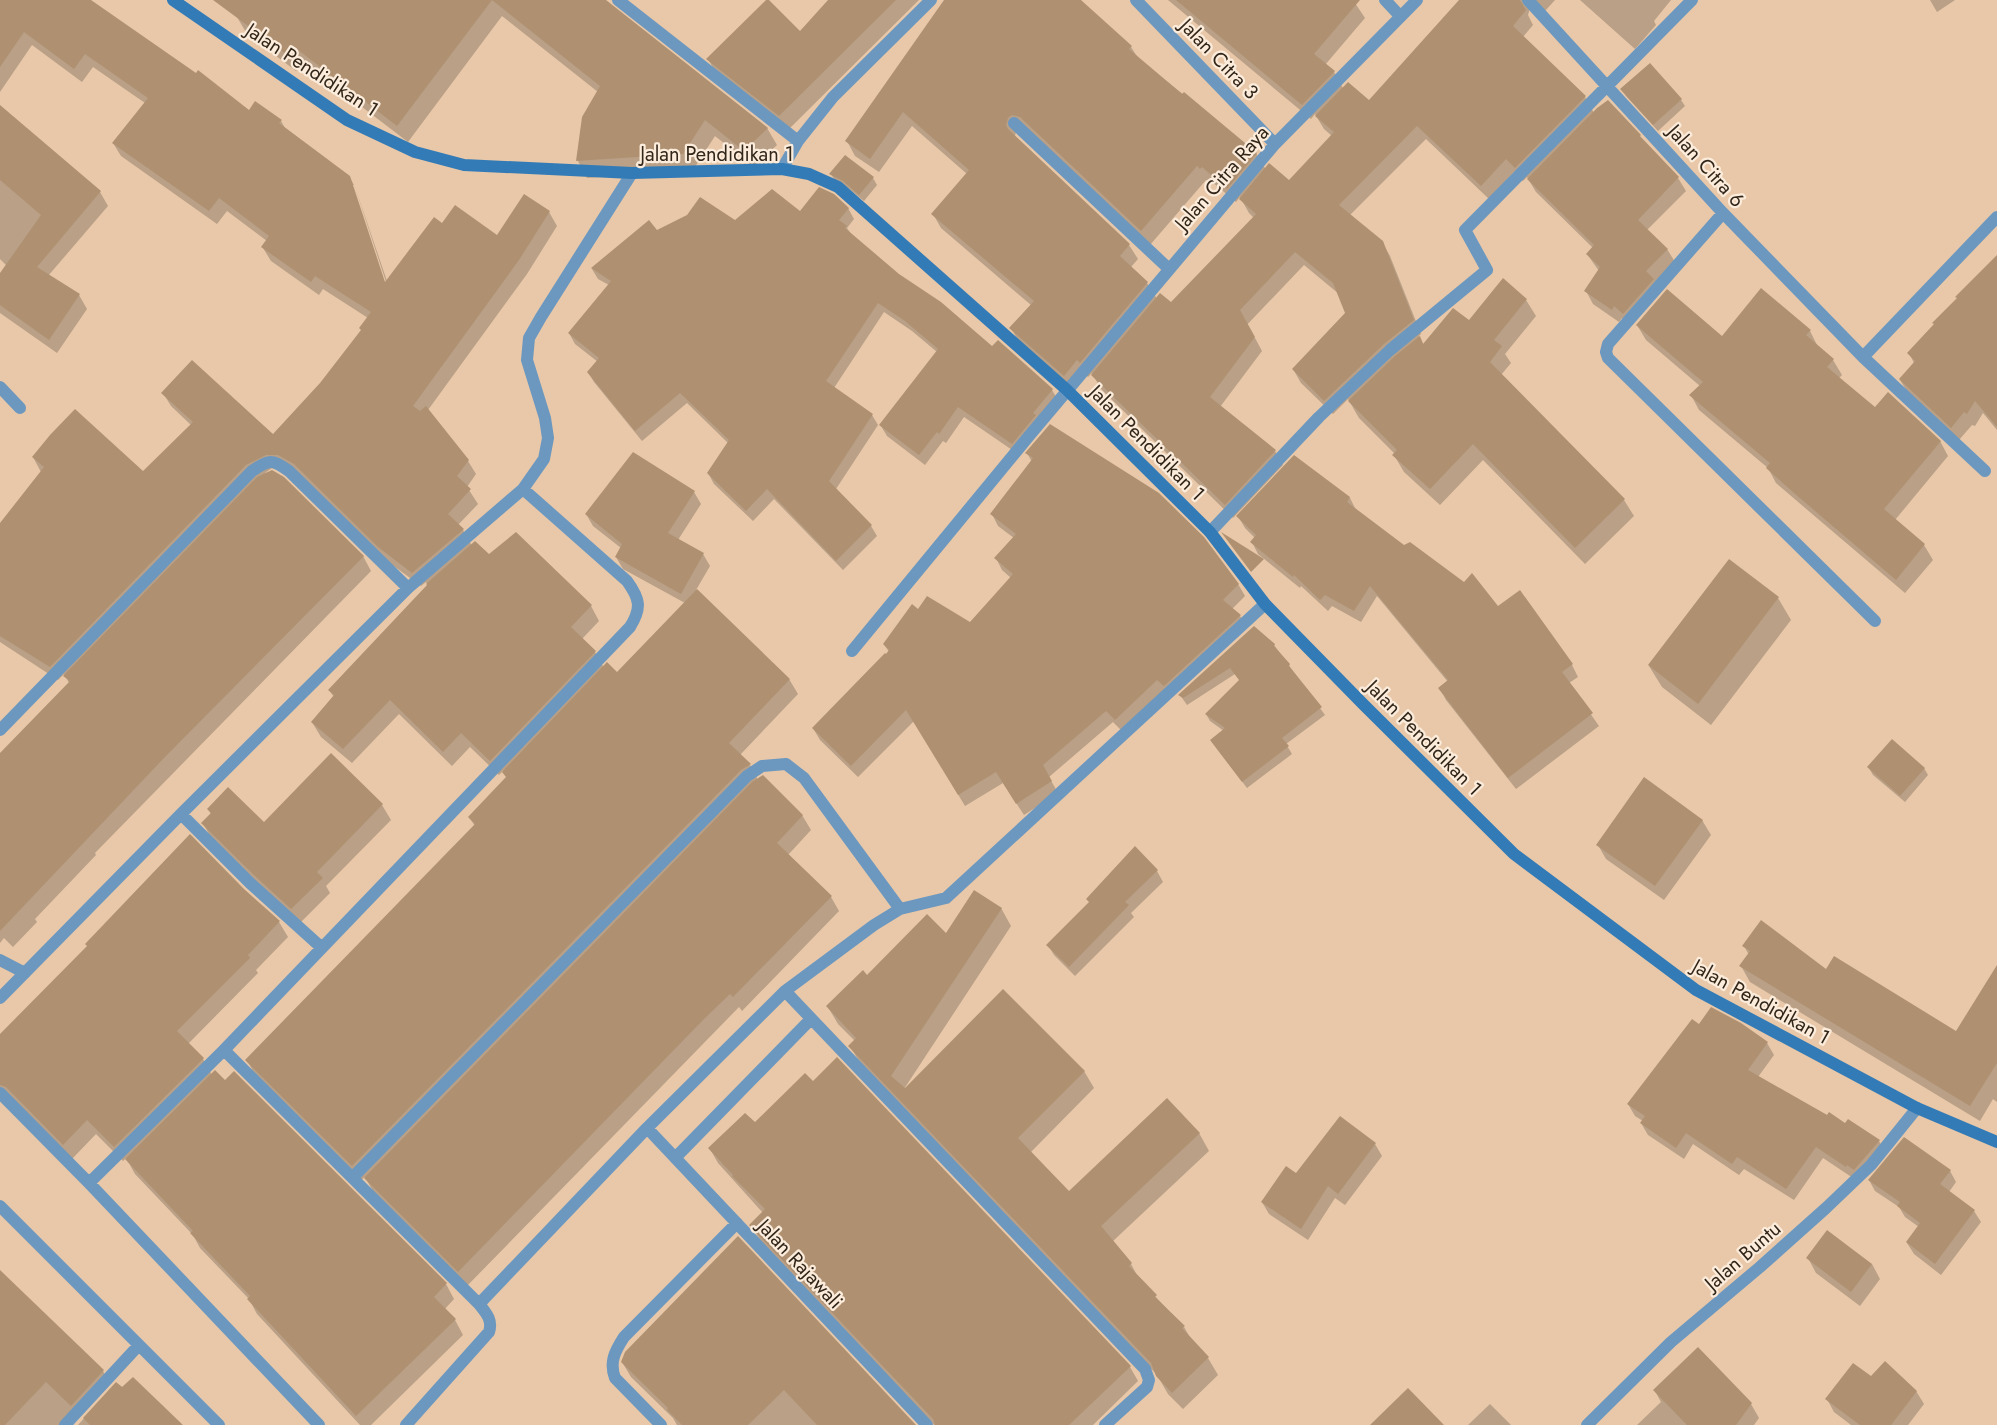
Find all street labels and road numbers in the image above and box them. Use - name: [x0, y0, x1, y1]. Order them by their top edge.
- street label: Jalan Citra 3: [1171, 10, 1265, 106]
- street label: Jalan Pendidikan 1: [237, 14, 384, 124]
- street label: Jalan Citra 6: [1659, 116, 1751, 214]
- street label: Jalan Citra Raya: [1166, 119, 1276, 239]
- street label: Jalan Pendidikan 1: [637, 140, 794, 169]
- street label: Jalan Pendidikan 1: [1080, 376, 1211, 507]
- street label: Jalan Pendidikan 1: [1357, 671, 1488, 802]
- street label: Jalan Pendidikan 1: [1684, 951, 1835, 1052]
- street label: Jalan Rajawali: [749, 1210, 849, 1315]
- street label: Jalan Buntu: [1696, 1215, 1787, 1299]

